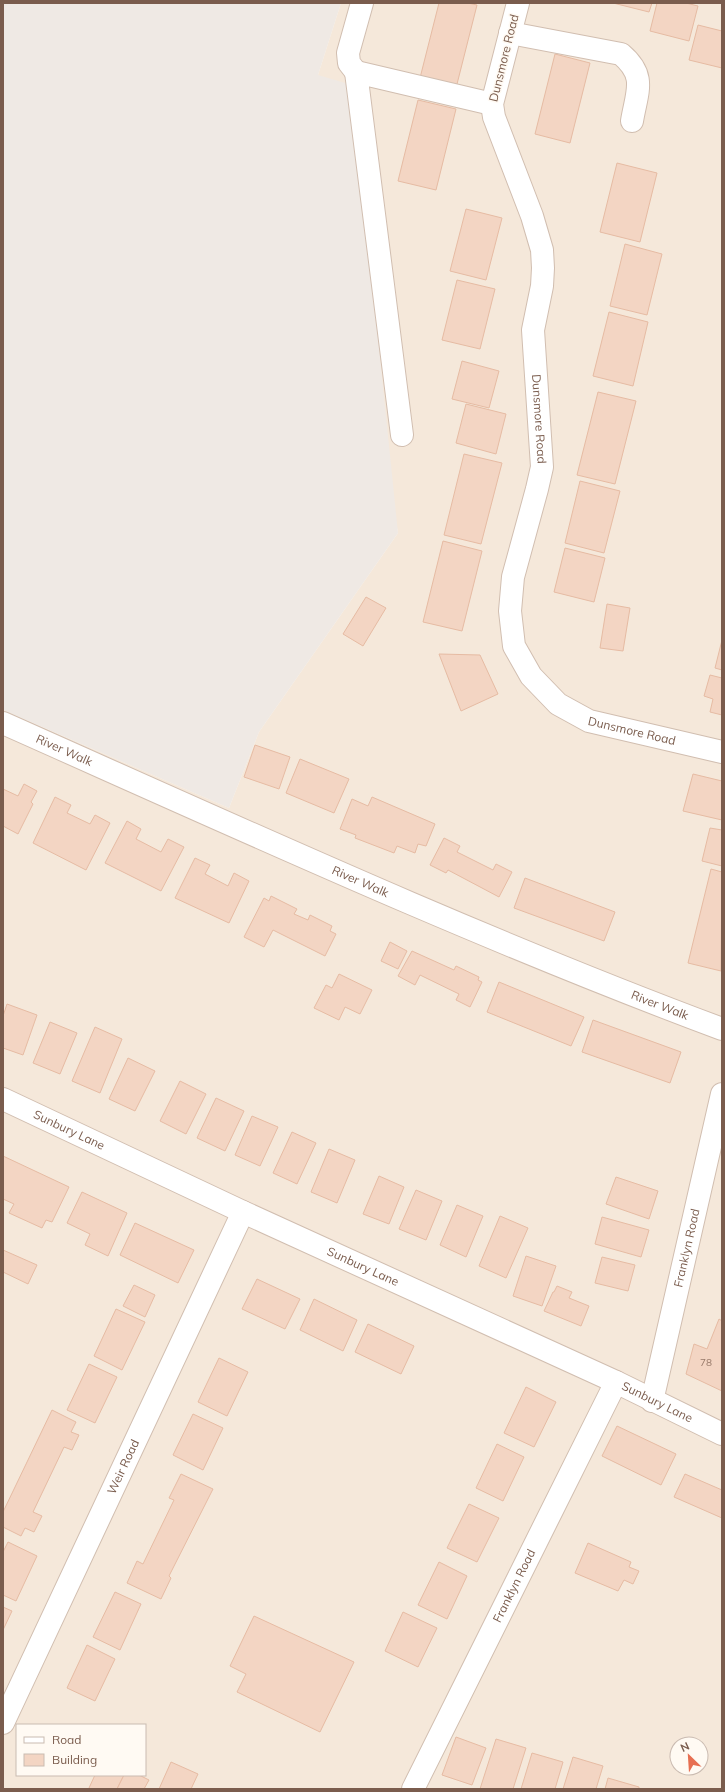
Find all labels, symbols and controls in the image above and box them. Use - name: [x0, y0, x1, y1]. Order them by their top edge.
- street label: Dunsmore Road: [485, 13, 522, 103]
- street label: Dunsmore Road: [529, 374, 550, 464]
- street label: Dunsmore Road: [587, 713, 677, 748]
- street label: River Walk: [34, 731, 96, 769]
- street label: River Walk: [330, 862, 392, 900]
- street label: River Walk: [629, 987, 692, 1023]
- street label: Sunbury Lane: [31, 1106, 107, 1153]
- street label: Franklyn Road: [670, 1207, 703, 1289]
- street label: Sunbury Lane: [325, 1243, 401, 1289]
- house number: 78: [700, 1356, 712, 1369]
- street label: Sunbury Lane: [619, 1378, 695, 1425]
- street label: Weir Road: [104, 1437, 142, 1497]
- street label: Franklyn Road: [489, 1546, 538, 1625]
- legend: [16, 1724, 146, 1776]
- text: Road: [52, 1732, 81, 1747]
- north arrow: [669, 1736, 709, 1776]
- text: N: [678, 1739, 691, 1755]
- text: Building: [52, 1752, 97, 1767]

